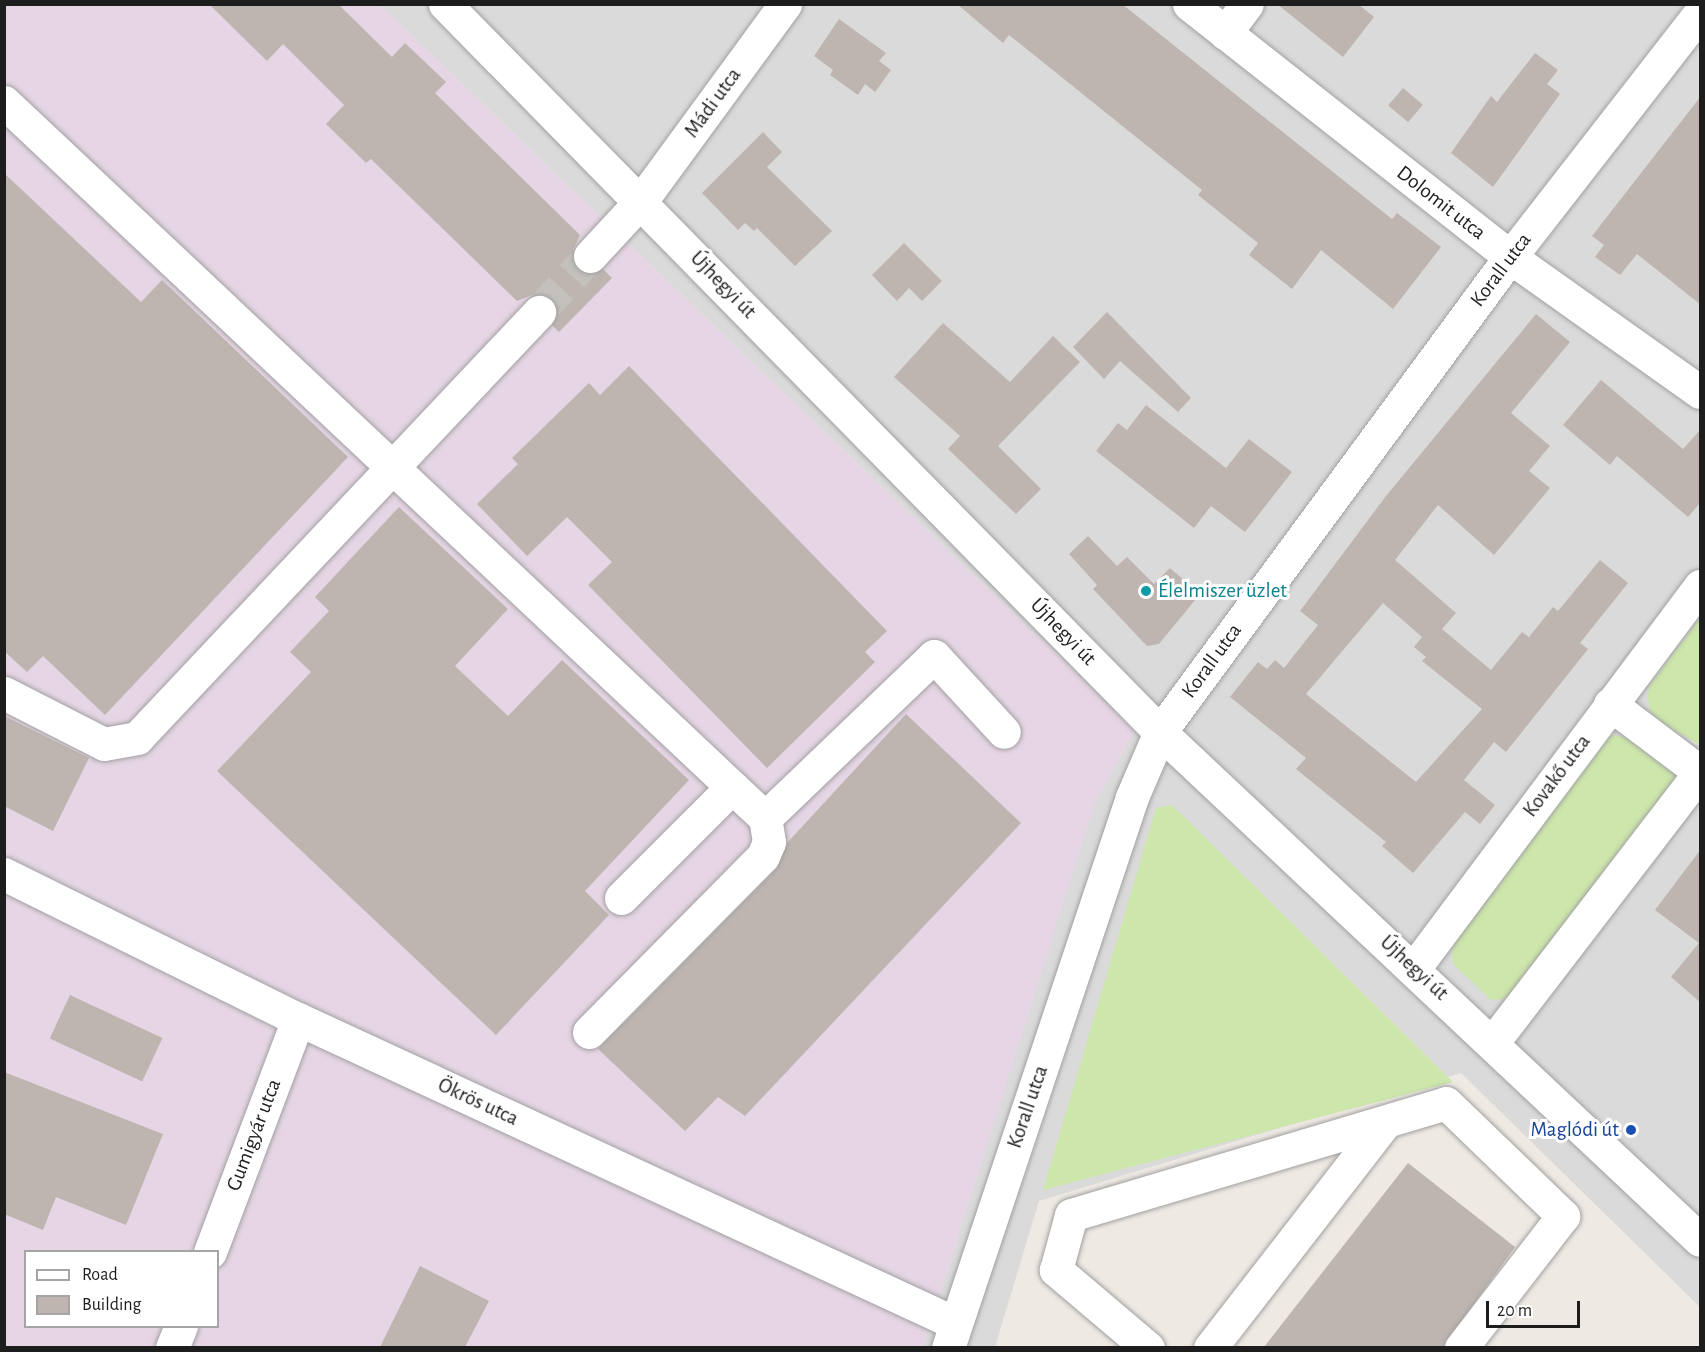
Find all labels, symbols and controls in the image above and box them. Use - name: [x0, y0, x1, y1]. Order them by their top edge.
- street label: Mádi utca: [679, 63, 747, 143]
- street label: Dolomit utca: [1392, 160, 1490, 246]
- street label: Korall utca: [1465, 228, 1537, 312]
- street label: Újhegyi út: [685, 246, 761, 324]
- place label: Élelmiszer üzlet: [1158, 578, 1287, 604]
- marker: Élelmiszer üzlet: [1139, 584, 1153, 598]
- street label: Újhegyi út: [1025, 593, 1101, 671]
- street label: Korall utca: [1177, 619, 1247, 703]
- street label: Kovakő utca: [1518, 730, 1596, 822]
- street label: Újhegyi út: [1375, 930, 1453, 1006]
- street label: Korall utca: [1002, 1062, 1054, 1152]
- street label: Ökrös utca: [434, 1072, 522, 1132]
- street label: Gumigyár utca: [221, 1075, 287, 1195]
- place label: Maglódi út: [1530, 1117, 1619, 1143]
- marker: Maglódi út: [1624, 1123, 1638, 1137]
- legend: [24, 1250, 219, 1328]
- text: Road: [82, 1266, 118, 1284]
- scale bar: [1489, 1289, 1584, 1327]
- text: Building: [82, 1296, 141, 1314]
- text: 20 m: [1497, 1302, 1532, 1320]

